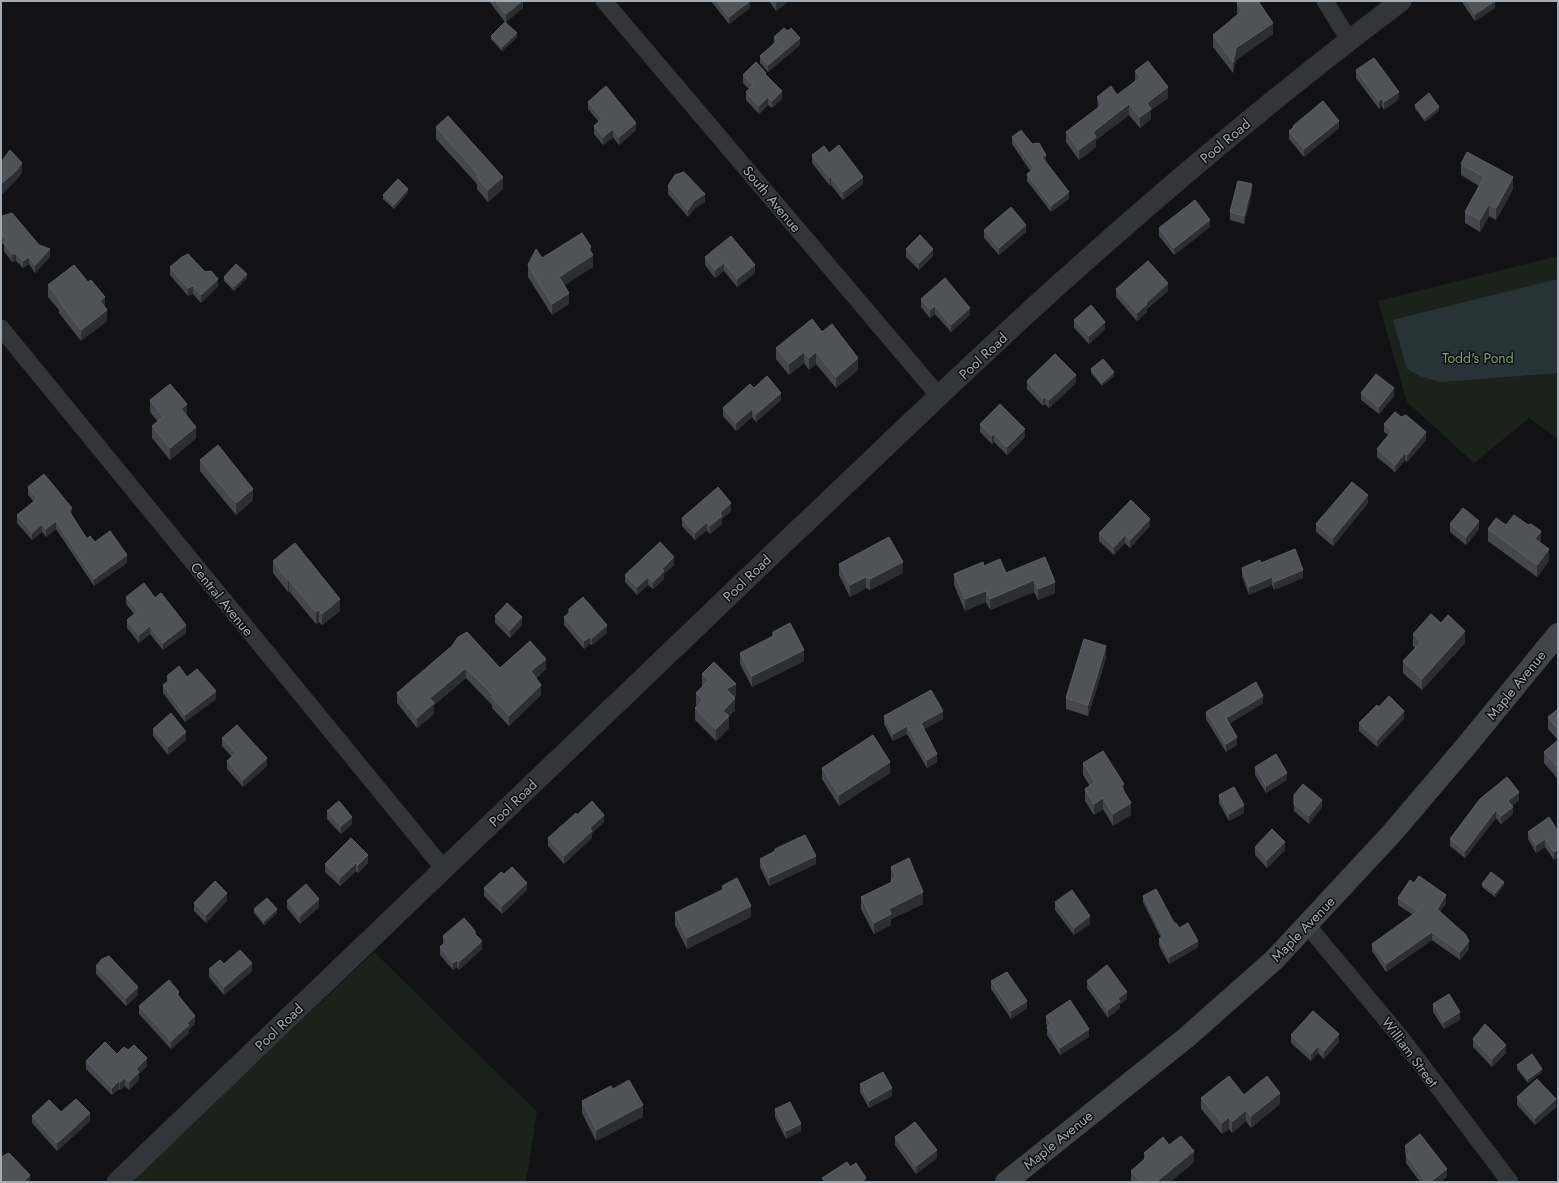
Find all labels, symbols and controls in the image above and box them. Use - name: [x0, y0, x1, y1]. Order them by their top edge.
- street label: Pool Road: [1196, 114, 1254, 168]
- street label: South Avenue: [738, 161, 806, 237]
- street label: Pool Road: [954, 328, 1012, 384]
- park label: Todd's Pond: [1442, 348, 1514, 368]
- street label: Pool Road: [718, 550, 776, 606]
- street label: Central Avenue: [186, 558, 258, 640]
- street label: Maple Avenue: [1482, 646, 1550, 724]
- street label: Pool Road: [484, 775, 542, 831]
- street label: Maple Avenue: [1267, 892, 1339, 966]
- street label: Pool Road: [250, 999, 308, 1055]
- street label: William Street: [1377, 1013, 1443, 1092]
- street label: Maple Avenue: [1019, 1106, 1097, 1174]

